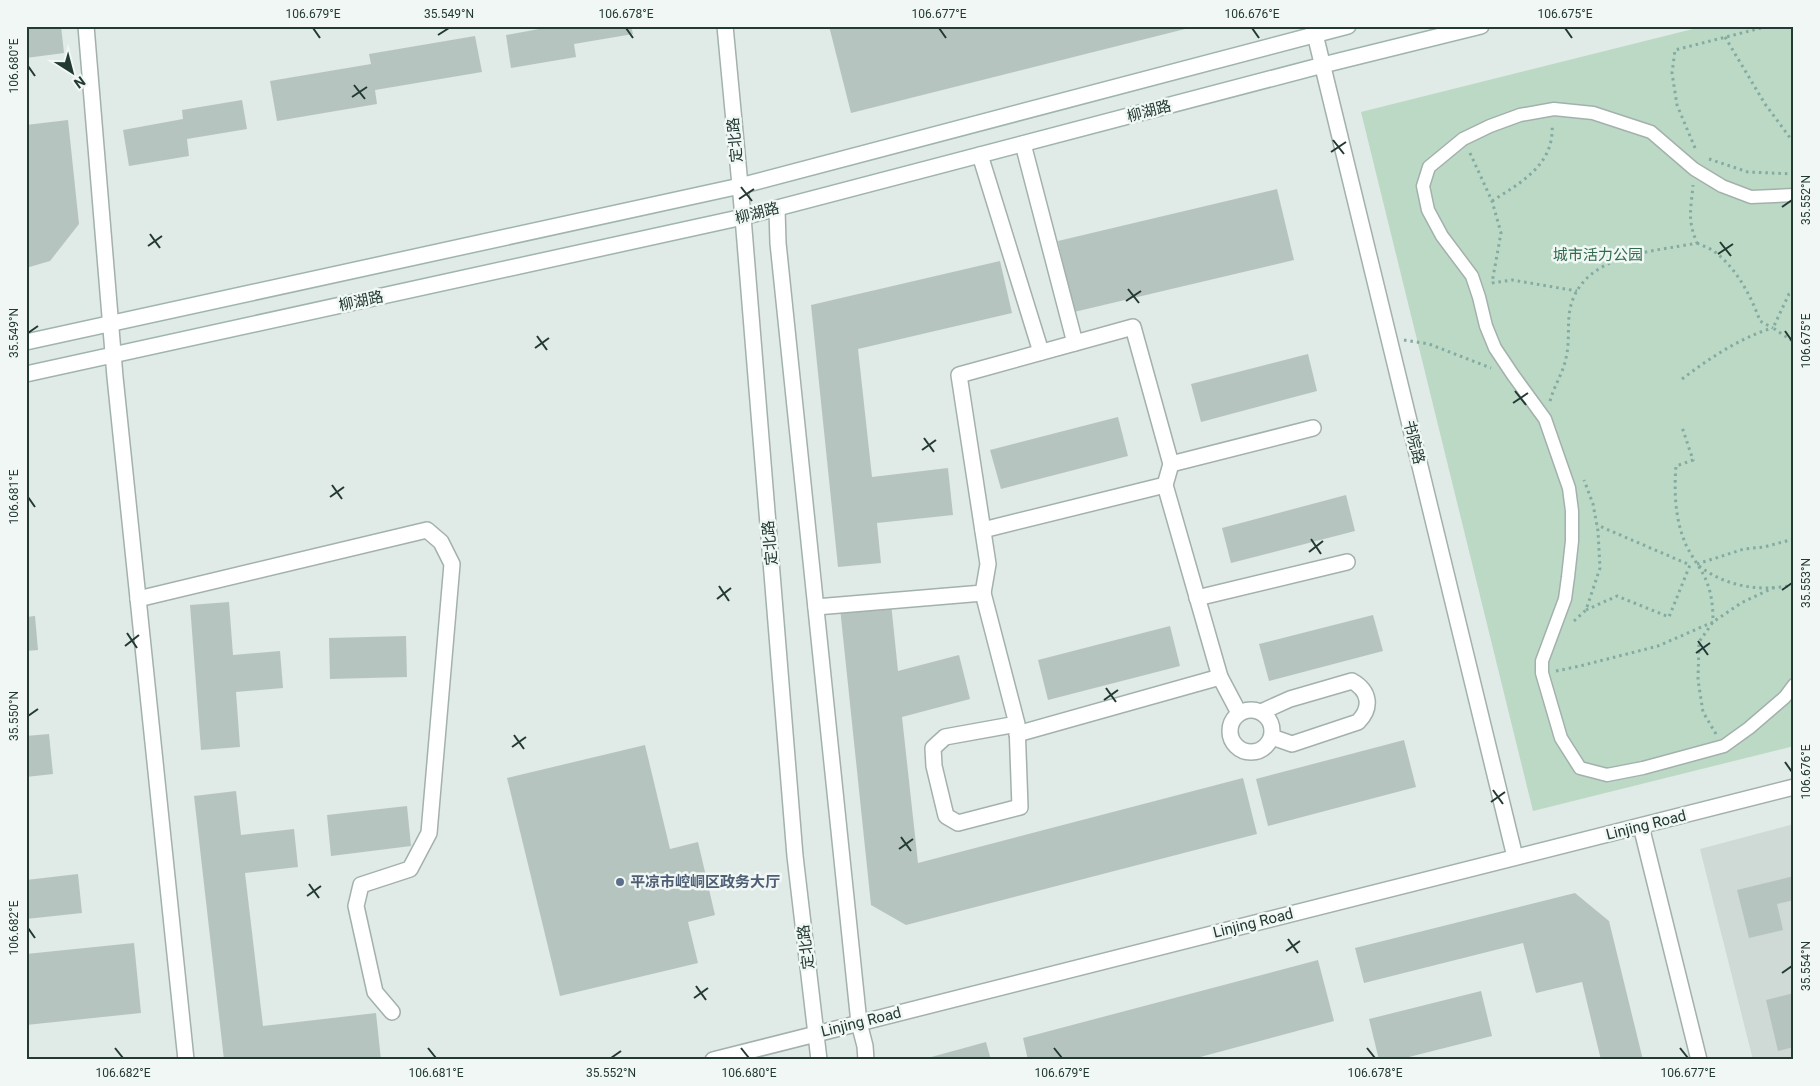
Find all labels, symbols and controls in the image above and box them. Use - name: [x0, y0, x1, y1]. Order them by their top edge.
- text: 106.679°E: [286, 7, 341, 21]
- text: 35.549°N: [424, 7, 474, 21]
- text: 106.678°E: [599, 7, 654, 21]
- text: 106.677°E: [912, 7, 967, 21]
- text: 106.676°E: [1225, 7, 1280, 21]
- text: 106.675°E: [1538, 7, 1593, 21]
- text: 106.680°E: [7, 38, 21, 93]
- north arrow: [48, 48, 98, 98]
- text: N: [71, 73, 88, 92]
- street label: 柳湖路: [1125, 96, 1173, 126]
- street label: 定北路: [724, 117, 746, 163]
- text: 35.552°N: [1799, 175, 1813, 225]
- street label: 柳湖路: [733, 199, 781, 227]
- park label: 城市活力公园: [1553, 246, 1643, 264]
- street label: 柳湖路: [337, 288, 385, 314]
- text: 35.549°N: [7, 308, 21, 358]
- text: 106.675°E: [1799, 313, 1813, 368]
- street label: 书院路: [1400, 418, 1428, 466]
- text: 106.681°E: [7, 469, 21, 524]
- street label: 定北路: [759, 520, 781, 566]
- text: 35.553°N: [1799, 558, 1813, 608]
- text: 35.550°N: [7, 691, 21, 741]
- text: 106.676°E: [1799, 744, 1813, 799]
- street label: Linjing Road: [1604, 806, 1688, 844]
- place label: 平凉市崆峒区政务大厅: [630, 873, 780, 891]
- marker: 平凉市崆峒区政务大厅: [614, 876, 626, 888]
- text: 106.682°E: [7, 900, 21, 955]
- street label: Linjing Road: [1211, 904, 1295, 942]
- street label: 定北路: [794, 924, 818, 970]
- text: 35.554°N: [1799, 941, 1813, 991]
- street label: Linjing Road: [819, 1003, 903, 1041]
- text: 106.682°E: [96, 1066, 151, 1080]
- text: 106.681°E: [409, 1066, 464, 1080]
- text: 35.552°N: [586, 1066, 636, 1080]
- text: 106.680°E: [722, 1066, 777, 1080]
- text: 106.679°E: [1035, 1066, 1090, 1080]
- text: 106.678°E: [1348, 1066, 1403, 1080]
- text: 106.677°E: [1661, 1066, 1716, 1080]

